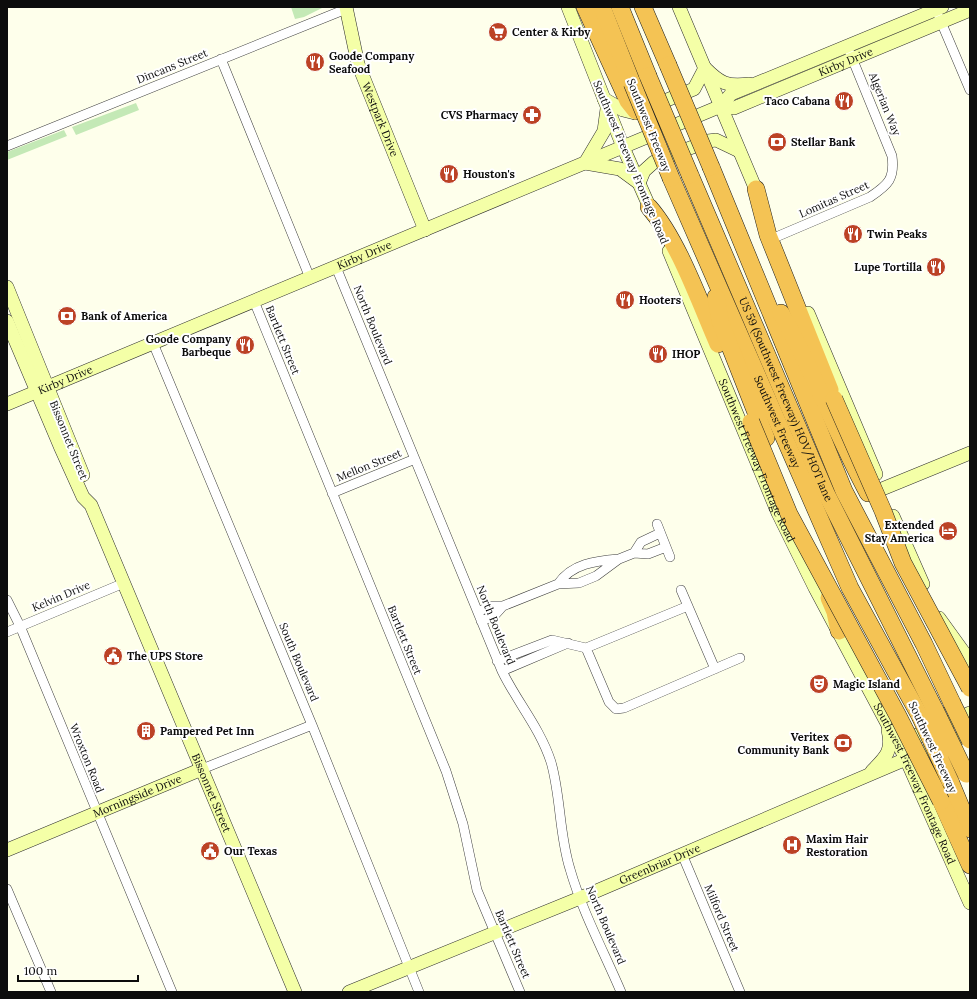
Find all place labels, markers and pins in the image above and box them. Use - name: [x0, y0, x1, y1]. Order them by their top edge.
- supermarket icon: Center & Kirby: [487, 21, 509, 43]
- place label: Center & Kirby: [512, 25, 591, 39]
- place label: Goode Company Seafood: [329, 49, 415, 76]
- restaurant icon: Goode Company Seafood: [304, 51, 326, 73]
- restaurant icon: Taco Cabana: [833, 90, 855, 112]
- place label: Taco Cabana: [764, 94, 830, 108]
- pharmacy icon: CVS Pharmacy: [521, 104, 543, 126]
- place label: CVS Pharmacy: [441, 108, 519, 122]
- bank icon: Stellar Bank: [766, 131, 788, 153]
- place label: Stellar Bank: [791, 135, 856, 149]
- restaurant icon: Houston's: [438, 163, 460, 185]
- place label: Houston's: [463, 167, 515, 181]
- restaurant icon: Twin Peaks: [842, 223, 864, 245]
- place label: Twin Peaks: [867, 227, 927, 241]
- restaurant icon: Lupe Tortilla: [925, 256, 947, 278]
- place label: Lupe Tortilla: [854, 260, 922, 274]
- restaurant icon: Hooters: [614, 289, 636, 311]
- place label: Hooters: [639, 293, 681, 307]
- bank icon: Bank of America: [56, 305, 78, 327]
- place label: Bank of America: [81, 309, 168, 323]
- place label: Goode Company Barbeque: [146, 332, 232, 359]
- restaurant icon: Goode Company Barbeque: [234, 334, 256, 356]
- restaurant icon: IHOP: [647, 343, 669, 365]
- place label: IHOP: [672, 347, 700, 361]
- place label: Extended Stay America: [865, 518, 934, 545]
- hotel icon: Extended Stay America: [937, 520, 959, 542]
- public building icon: The UPS Store: [102, 645, 124, 667]
- place label: The UPS Store: [127, 649, 203, 663]
- theatre icon: Magic Island: [808, 673, 830, 695]
- place label: Magic Island: [833, 677, 901, 691]
- building icon: Pampered Pet Inn: [135, 720, 157, 742]
- place label: Pampered Pet Inn: [160, 724, 254, 738]
- place label: Veritex Community Bank: [738, 730, 829, 757]
- bank icon: Veritex Community Bank: [832, 732, 854, 754]
- place label: Maxim Hair Restoration: [806, 832, 869, 859]
- hospital icon: Maxim Hair Restoration: [781, 834, 803, 856]
- public building icon: Our Texas: [199, 840, 221, 862]
- place label: Our Texas: [224, 844, 277, 858]

